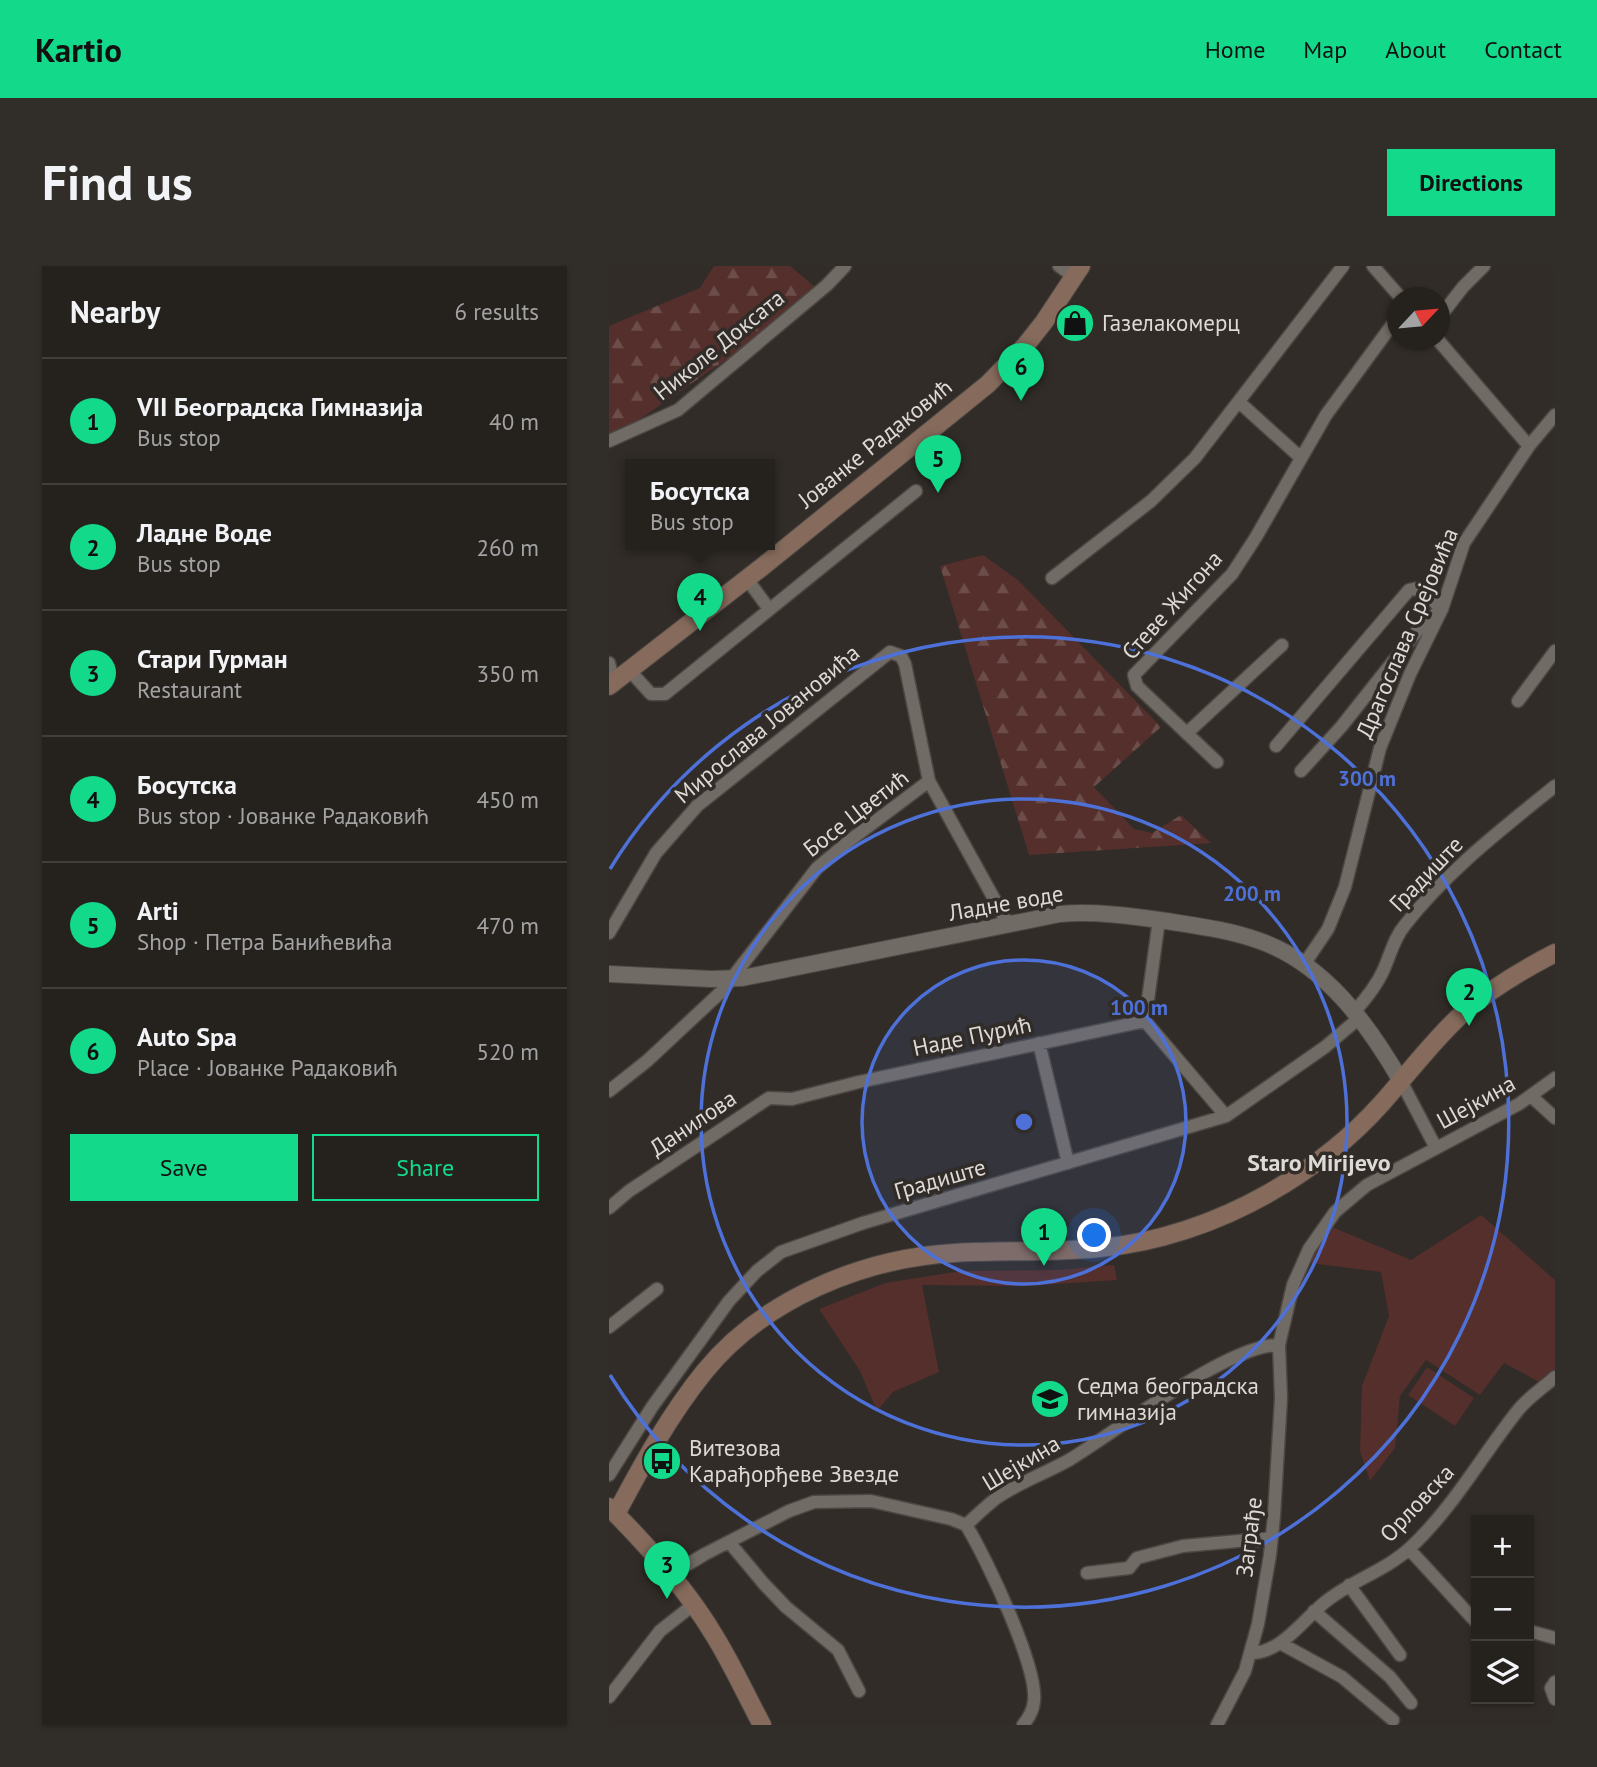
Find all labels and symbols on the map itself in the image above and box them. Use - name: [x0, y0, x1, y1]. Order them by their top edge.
- street label: Николе Доксата: [647, 283, 790, 406]
- north arrow: [1387, 287, 1450, 350]
- shop icon: Газелакомерц: [1054, 302, 1096, 344]
- place label: Газелакомерц: [1102, 308, 1240, 337]
- pin: 6: [998, 343, 1044, 401]
- street label: Јованке Радаковић: [791, 372, 958, 514]
- pin: 5: [915, 435, 961, 493]
- street label: Драгослава Срејовића: [1349, 523, 1464, 742]
- street label: Стеве Жигона: [1115, 544, 1228, 665]
- pin: 4: [677, 573, 723, 631]
- street label: Мирослава Јовановића: [668, 638, 865, 809]
- street label: Босе Цветић: [797, 762, 914, 863]
- text: 300 m: [1338, 765, 1396, 792]
- street label: Градиште: [1383, 830, 1469, 917]
- street label: Ладне воде: [945, 878, 1066, 927]
- text: 200 m: [1223, 880, 1281, 907]
- pin: 2: [1446, 968, 1492, 1026]
- text: 100 m: [1110, 994, 1168, 1021]
- street label: Наде Пурић: [910, 1009, 1034, 1062]
- street label: Шејкина: [1431, 1068, 1520, 1135]
- street label: Данилова: [644, 1083, 742, 1162]
- centre of rings: [1012, 1110, 1036, 1134]
- district label: Staro Mirijevo: [1247, 1147, 1391, 1178]
- street label: Градиште: [891, 1152, 989, 1205]
- pin: 1: [1021, 1208, 1067, 1266]
- your location: [1077, 1218, 1111, 1252]
- place label: Седма београдска гимназија: [1077, 1371, 1259, 1426]
- school or university icon: Седма београдска гимназија: [1029, 1378, 1071, 1420]
- street label: Шејкина: [977, 1428, 1065, 1497]
- place label: Витезова Карађорђеве Звезде: [689, 1433, 899, 1488]
- bus stop icon: Витезова Карађорђеве Звезде: [641, 1440, 683, 1482]
- street label: Орловска: [1373, 1458, 1460, 1548]
- street label: Заграђе: [1229, 1495, 1268, 1579]
- pin: 3: [644, 1541, 690, 1599]

